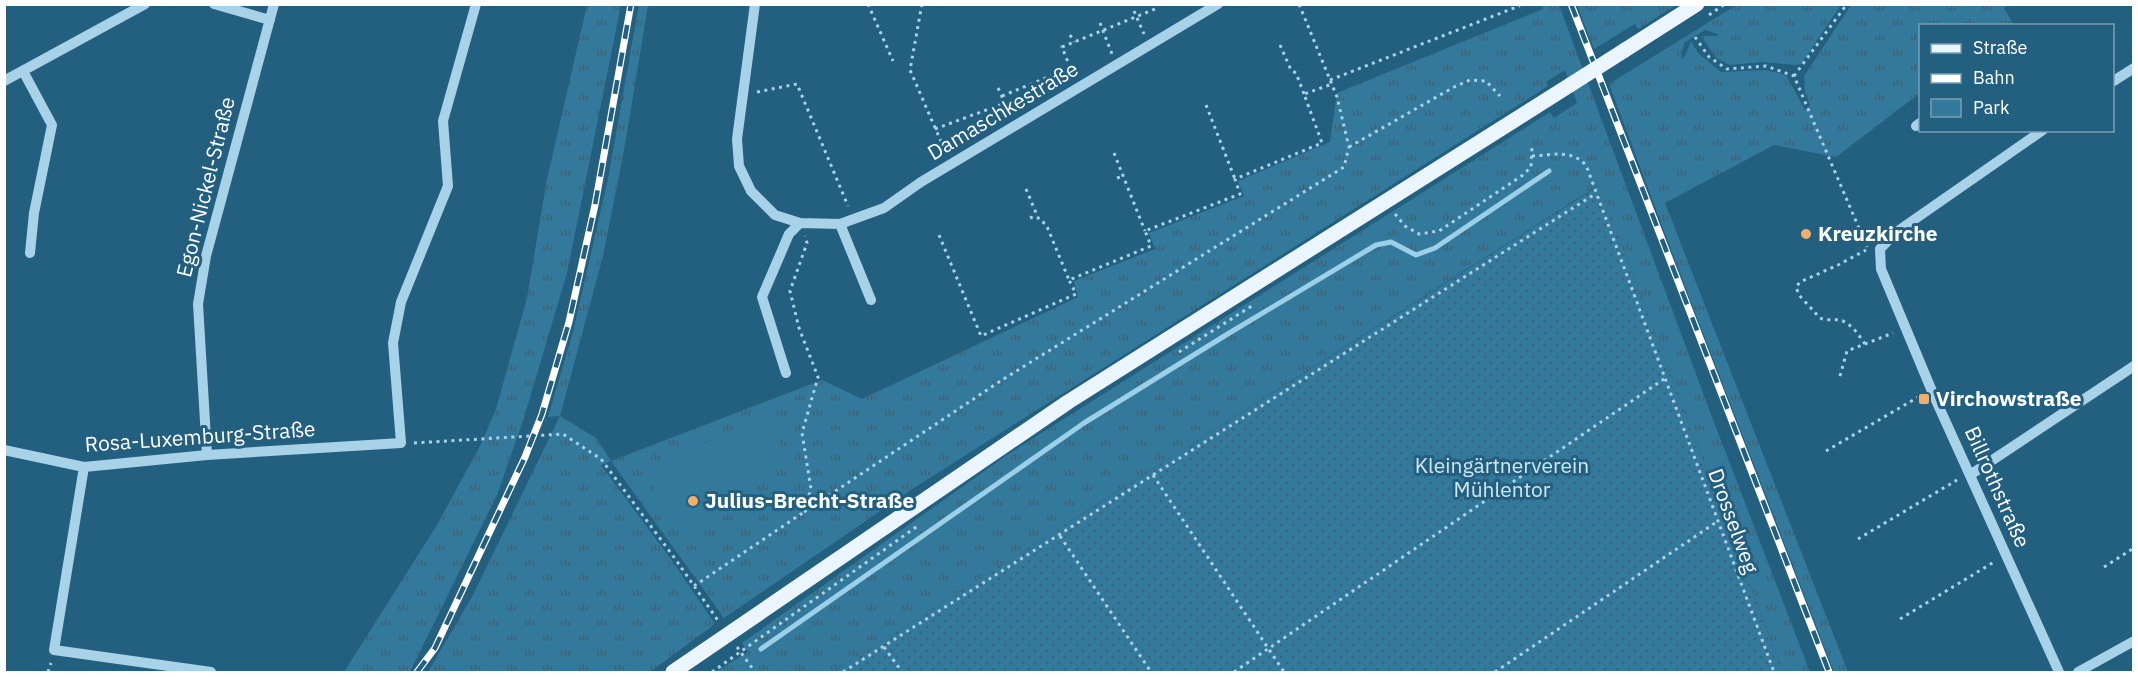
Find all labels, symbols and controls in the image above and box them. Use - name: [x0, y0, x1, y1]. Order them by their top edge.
- legend: [1919, 24, 2114, 132]
- text: Straße: [1973, 36, 2027, 59]
- street label: Damaschkestraße: [922, 54, 1083, 166]
- text: Bahn: [1973, 66, 2015, 89]
- street label: Egon-Nickel-Straße: [169, 94, 241, 280]
- text: Park: [1973, 96, 2010, 119]
- place label: Kreuzkirche: [1818, 219, 1938, 247]
- marker: Kreuzkirche: [1799, 227, 1813, 241]
- place label: Virchowstraße: [1936, 384, 2082, 412]
- marker: Virchowstraße: [1917, 392, 1931, 406]
- street label: Rosa-Luxemburg-Straße: [84, 414, 316, 458]
- street label: Billrothstraße: [1959, 421, 2037, 552]
- park label: Kleingärtnerverein Mühlentor: [1415, 451, 1589, 503]
- street label: Drosselweg: [1702, 464, 1766, 577]
- place label: Julius-Brecht-Straße: [705, 486, 914, 514]
- marker: Julius-Brecht-Straße: [686, 494, 700, 508]

